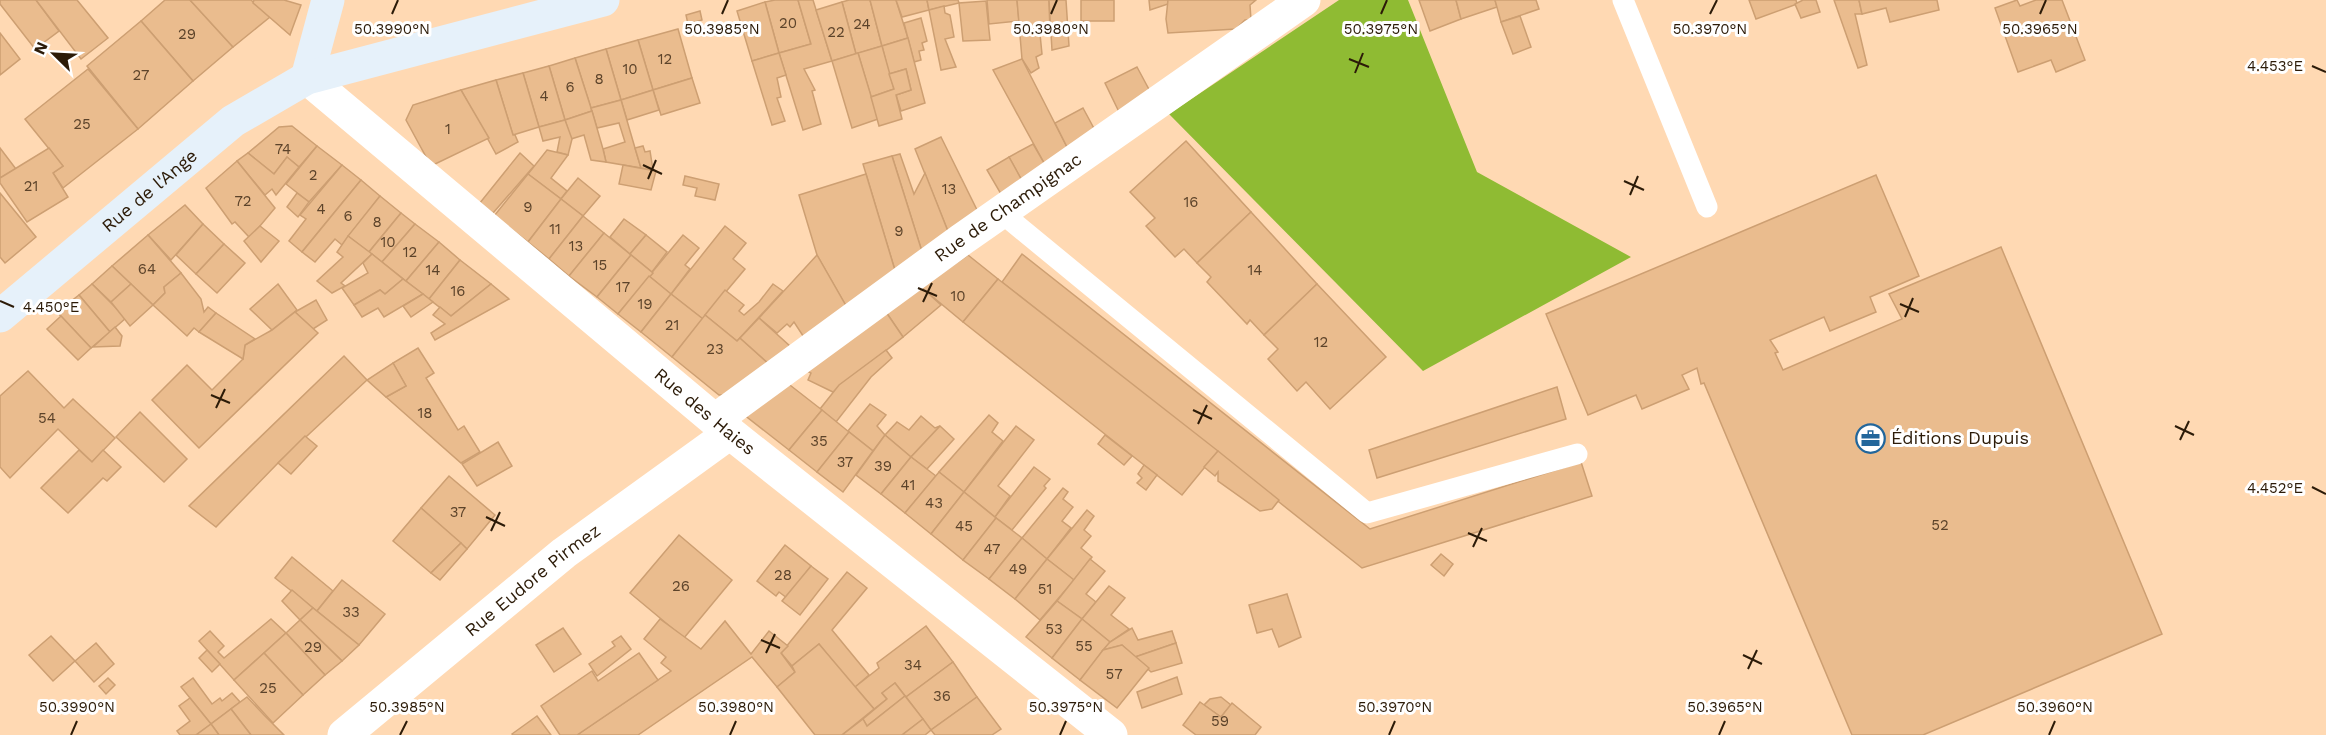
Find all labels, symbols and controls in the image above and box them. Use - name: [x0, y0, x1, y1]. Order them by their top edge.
- house number: 20: [779, 14, 797, 32]
- house number: 24: [853, 15, 871, 33]
- text: 50.3990°N: [354, 20, 430, 38]
- text: 50.3985°N: [684, 20, 760, 38]
- text: 50.3980°N: [1013, 20, 1089, 38]
- text: 50.3975°N: [1344, 20, 1418, 38]
- text: 50.3970°N: [1673, 20, 1747, 38]
- text: 50.3965°N: [2002, 20, 2078, 38]
- house number: 22: [827, 23, 845, 41]
- north arrow: [24, 24, 84, 84]
- house number: 29: [178, 25, 196, 43]
- text: N: [30, 39, 52, 57]
- house number: 12: [658, 50, 672, 68]
- text: 4.453°E: [2247, 57, 2303, 75]
- house number: 10: [622, 60, 638, 78]
- house number: 27: [133, 66, 149, 84]
- house number: 8: [594, 70, 604, 88]
- house number: 6: [565, 78, 575, 96]
- house number: 4: [539, 87, 549, 105]
- house number: 25: [73, 115, 91, 133]
- house number: 1: [445, 120, 451, 138]
- house number: 74: [275, 140, 291, 158]
- street label: Rue de l'Ange: [97, 145, 201, 236]
- street label: Rue de Champignac: [930, 148, 1085, 266]
- house number: 2: [309, 166, 317, 184]
- house number: 21: [24, 177, 38, 195]
- house number: 13: [942, 180, 956, 198]
- house number: 72: [234, 192, 252, 210]
- house number: 16: [1184, 193, 1198, 211]
- house number: 9: [523, 198, 533, 216]
- house number: 4: [316, 200, 326, 218]
- house number: 6: [343, 207, 353, 225]
- house number: 8: [372, 213, 382, 231]
- house number: 11: [549, 220, 561, 238]
- house number: 9: [894, 222, 904, 240]
- house number: 10: [380, 233, 396, 251]
- house number: 13: [569, 237, 583, 255]
- house number: 12: [403, 243, 417, 261]
- house number: 15: [593, 256, 607, 274]
- house number: 64: [138, 260, 156, 278]
- house number: 14: [425, 261, 441, 279]
- house number: 14: [1247, 261, 1263, 279]
- house number: 17: [616, 278, 630, 296]
- house number: 16: [451, 282, 465, 300]
- house number: 10: [950, 287, 966, 305]
- house number: 19: [637, 295, 653, 313]
- text: 4.450°E: [23, 298, 79, 316]
- house number: 21: [665, 316, 679, 334]
- house number: 12: [1314, 333, 1328, 351]
- house number: 23: [706, 340, 724, 358]
- street label: Rue des Haies: [650, 363, 760, 459]
- house number: 18: [417, 404, 433, 422]
- house number: 54: [38, 409, 56, 427]
- office icon: Éditions Dupuis: [1854, 422, 1886, 454]
- place label: Éditions Dupuis: [1891, 427, 2029, 448]
- house number: 35: [810, 432, 828, 450]
- house number: 37: [837, 453, 853, 471]
- house number: 39: [874, 457, 892, 475]
- house number: 41: [901, 476, 915, 494]
- text: 4.452°E: [2247, 479, 2303, 497]
- house number: 43: [925, 494, 943, 512]
- house number: 37: [450, 503, 466, 521]
- house number: 52: [1931, 516, 1949, 534]
- house number: 45: [955, 517, 973, 535]
- street label: Rue Eudore Pirmez: [460, 519, 604, 641]
- house number: 47: [984, 540, 1000, 558]
- house number: 49: [1009, 560, 1027, 578]
- house number: 28: [774, 566, 792, 584]
- house number: 26: [672, 577, 690, 595]
- house number: 51: [1038, 580, 1052, 598]
- house number: 33: [342, 603, 360, 621]
- house number: 53: [1045, 620, 1063, 638]
- house number: 55: [1075, 637, 1093, 655]
- house number: 29: [304, 638, 322, 656]
- house number: 34: [904, 656, 922, 674]
- house number: 57: [1105, 665, 1123, 683]
- house number: 25: [259, 679, 277, 697]
- house number: 36: [933, 687, 951, 705]
- text: 50.3990°N: [39, 698, 115, 716]
- text: 50.3985°N: [369, 698, 445, 716]
- text: 50.3980°N: [698, 698, 774, 716]
- text: 50.3975°N: [1029, 698, 1103, 716]
- text: 50.3970°N: [1358, 698, 1432, 716]
- text: 50.3965°N: [1687, 698, 1763, 716]
- text: 50.3960°N: [2017, 698, 2093, 716]
- house number: 59: [1211, 712, 1229, 730]

